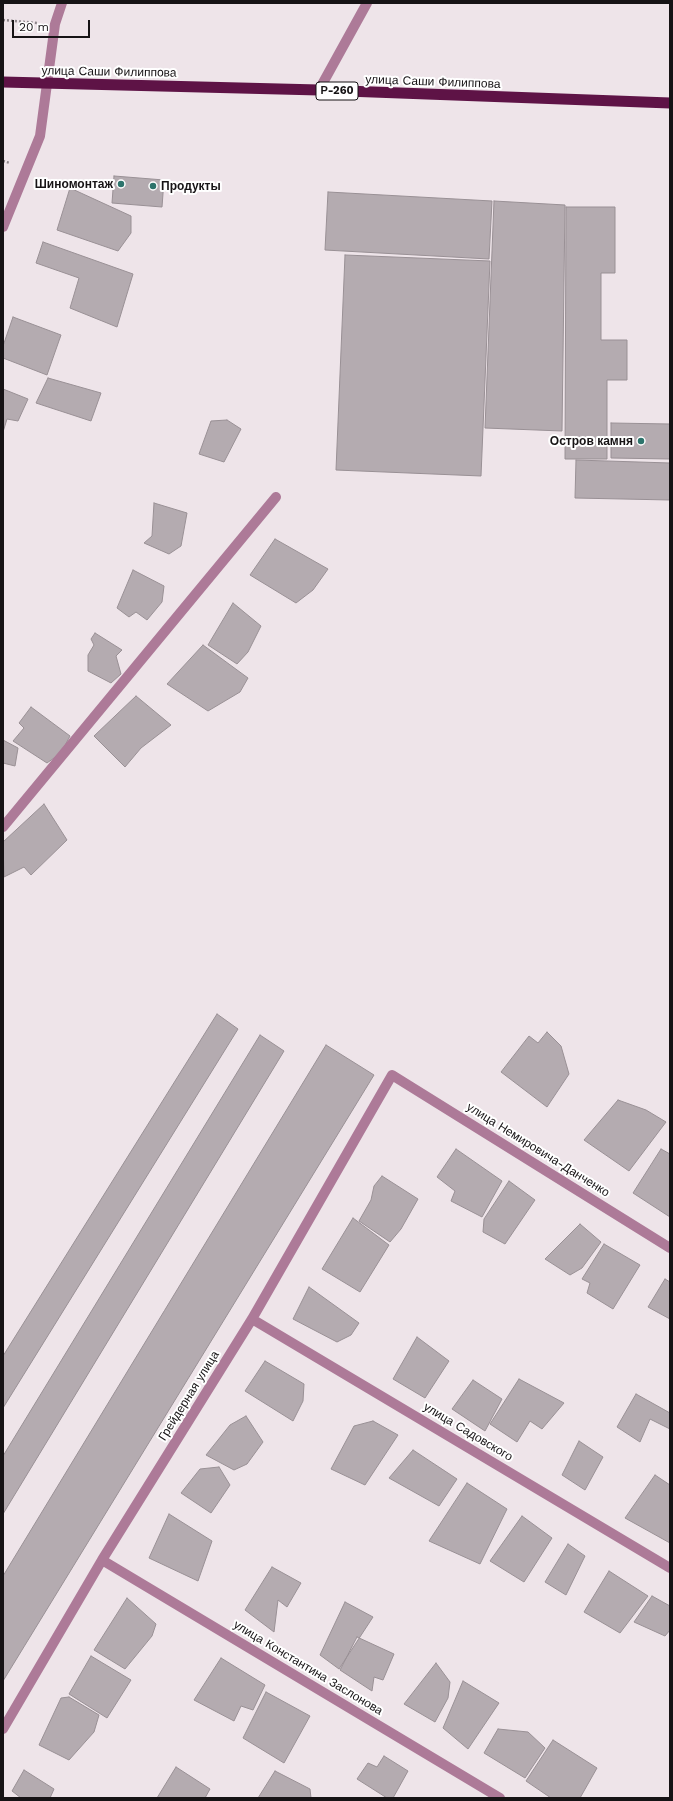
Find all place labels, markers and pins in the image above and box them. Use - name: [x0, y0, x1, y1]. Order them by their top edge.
- place label: Шиномонтаж: [35, 177, 113, 191]
- marker: Шиномонтаж: [116, 179, 126, 189]
- place label: Продукты: [161, 179, 221, 193]
- marker: Продукты: [148, 181, 158, 191]
- place label: Остров камня: [550, 434, 633, 448]
- marker: Остров камня: [636, 436, 646, 446]

